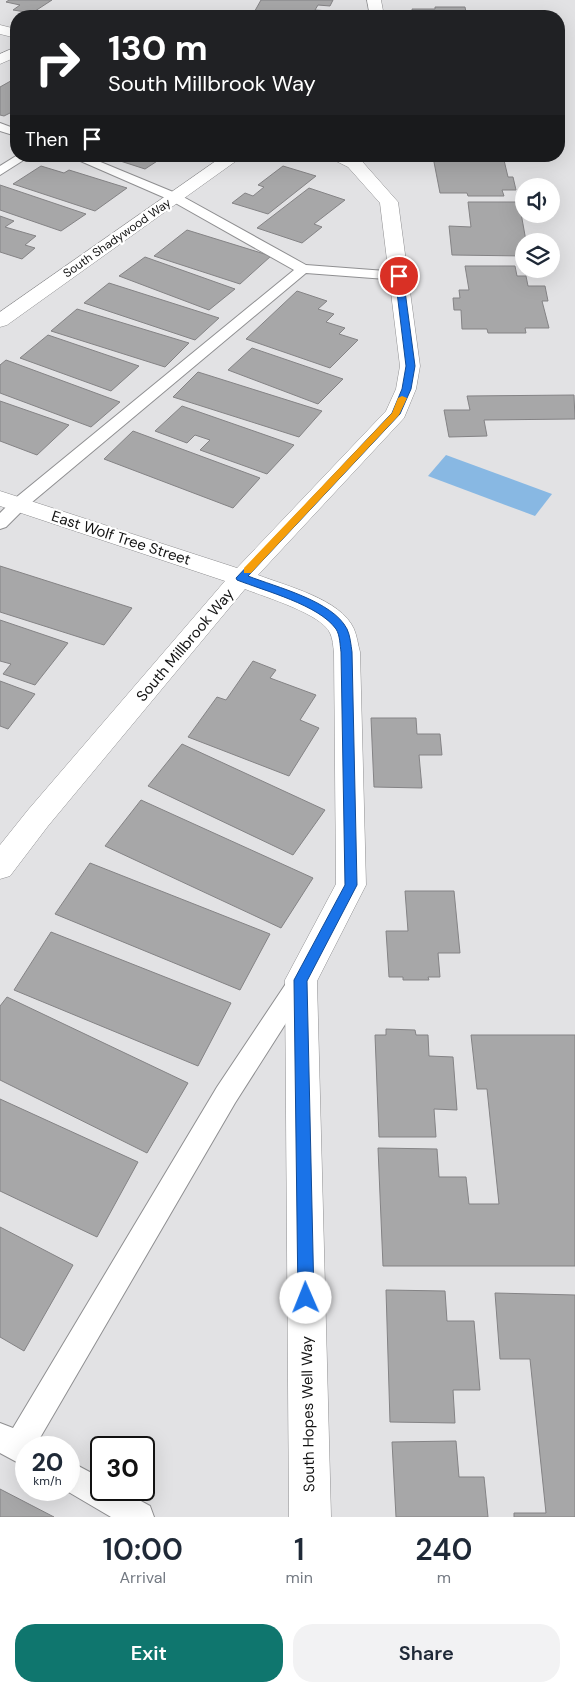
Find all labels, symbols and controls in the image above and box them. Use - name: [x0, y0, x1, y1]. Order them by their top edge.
- text: 130 m: [108, 25, 208, 71]
- icon: right: [25, 30, 90, 95]
- text: South Millbrook Way: [108, 69, 316, 98]
- icon: arrive: [78, 125, 106, 153]
- text: Then: [25, 127, 68, 152]
- map controls: [515, 178, 560, 278]
- button: sound: [515, 178, 560, 223]
- street label: South Shadywood Way: [60, 194, 174, 281]
- button: layers: [515, 233, 560, 278]
- pin: [378, 255, 420, 297]
- icon: arrive: [385, 262, 413, 290]
- street label: East Wolf Tree Street: [49, 506, 193, 570]
- street label: South Millbrook Way: [132, 584, 239, 706]
- position arrow: [279, 1271, 331, 1323]
- street label: South Hopes Well Way: [297, 1335, 319, 1492]
- speed limit sign: 30: [90, 1436, 155, 1501]
- text: 20: [32, 1446, 63, 1479]
- text: km/h: [33, 1473, 62, 1489]
- text: 10:00: [103, 1530, 183, 1569]
- text: 1: [294, 1530, 304, 1569]
- text: 240: [415, 1530, 472, 1569]
- text: Arrival: [119, 1567, 166, 1588]
- text: min: [286, 1567, 313, 1588]
- text: m: [437, 1567, 451, 1588]
- button: Exit: [15, 1624, 283, 1682]
- button: Share: [293, 1624, 560, 1682]

